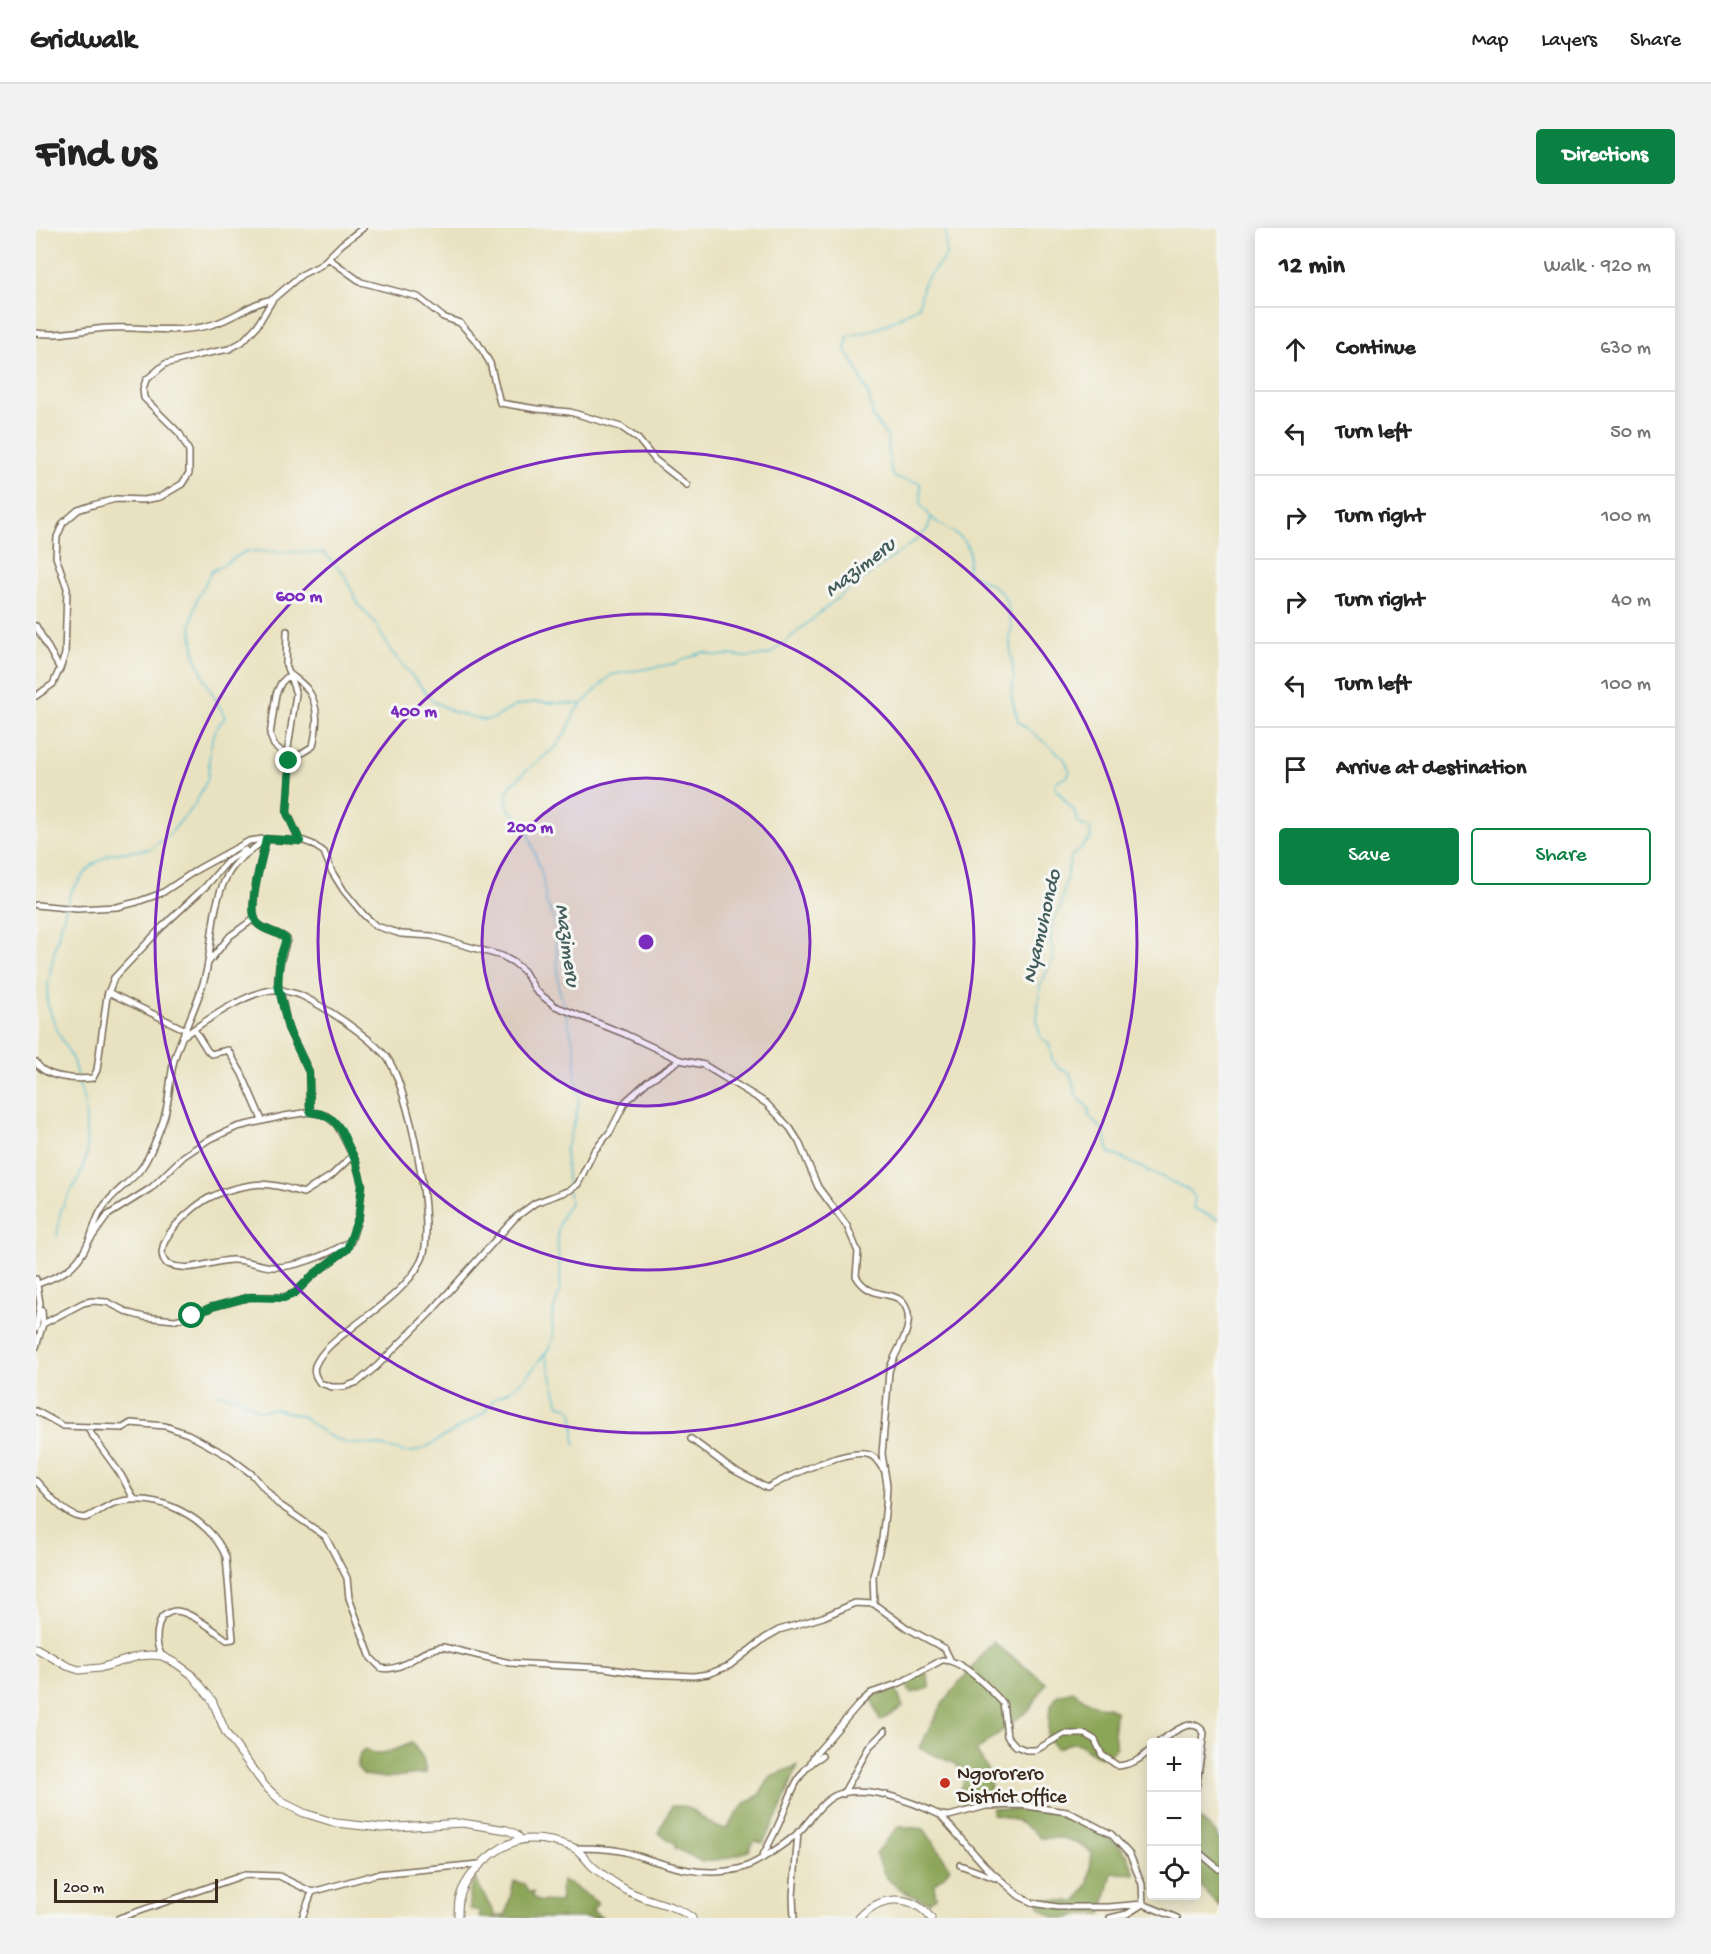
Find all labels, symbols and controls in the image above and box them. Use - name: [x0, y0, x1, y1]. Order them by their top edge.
- text: Gridwalk: [30, 25, 136, 58]
- text: Map: [1472, 29, 1508, 54]
- text: Layers: [1541, 29, 1597, 54]
- text: Share: [1630, 29, 1681, 54]
- button: Directions: [1536, 129, 1675, 184]
- text: Find us: [36, 132, 156, 181]
- text: 12 min: [1279, 252, 1345, 283]
- text: Walk · 920 m: [1544, 256, 1651, 279]
- icon: ahead: [1279, 333, 1312, 366]
- text: Continue: [1336, 336, 1416, 362]
- text: 630 m: [1600, 338, 1651, 361]
- icon: left: [1279, 417, 1312, 450]
- text: Turn left: [1336, 420, 1410, 446]
- text: 50 m: [1610, 422, 1651, 445]
- icon: right: [1279, 501, 1312, 534]
- text: Turn right: [1336, 504, 1424, 530]
- text: 100 m: [1601, 506, 1651, 529]
- water label: Mazimeru: [821, 532, 903, 604]
- icon: right: [1279, 585, 1312, 618]
- text: 600 m: [276, 587, 323, 608]
- text: Turn right: [1336, 588, 1424, 614]
- text: 40 m: [1611, 590, 1651, 613]
- icon: left: [1279, 669, 1312, 702]
- text: Turn left: [1336, 672, 1410, 698]
- text: 100 m: [1601, 674, 1651, 697]
- text: 400 m: [390, 702, 437, 723]
- route end: [275, 747, 301, 773]
- icon: arrive: [1279, 753, 1312, 786]
- text: Arrive at destination: [1336, 756, 1526, 782]
- text: 200 m: [507, 818, 553, 839]
- button: Save: [1279, 828, 1459, 885]
- button: Share: [1471, 828, 1651, 885]
- water label: Nyamuhondo: [1018, 866, 1069, 986]
- water label: Mazimeru: [547, 903, 584, 990]
- centre of rings: [636, 932, 656, 952]
- route start: [178, 1302, 204, 1328]
- map controls: [1147, 1738, 1201, 1900]
- button: +: [1147, 1738, 1201, 1792]
- place label: Ngororero District Office: [955, 1764, 1067, 1810]
- marker: Ngororero District Office: [938, 1776, 952, 1790]
- button: −: [1147, 1792, 1201, 1846]
- button: locate: [1147, 1846, 1201, 1900]
- scale bar: [54, 1876, 218, 1904]
- text: 200 m: [63, 1880, 104, 1899]

